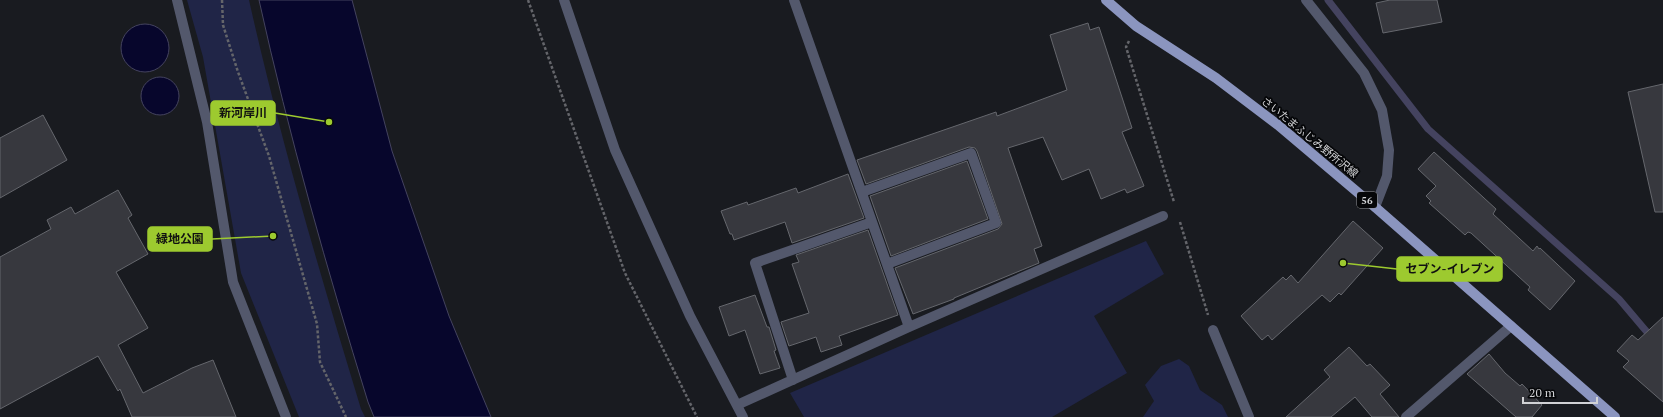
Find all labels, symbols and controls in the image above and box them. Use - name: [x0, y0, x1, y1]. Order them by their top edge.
- street label: さいたまふじみ野所沢線: [1259, 94, 1361, 180]
- callout: 新河岸川: [211, 101, 275, 125]
- text: 新河岸川: [219, 105, 267, 120]
- road number: 56: [1357, 192, 1377, 208]
- callout: 緑地公園: [148, 227, 212, 251]
- text: 緑地公園: [156, 231, 204, 246]
- callout: セブン-イレブン: [1397, 257, 1502, 281]
- text: セブン-イレブン: [1406, 261, 1494, 276]
- scale bar: [1523, 379, 1597, 405]
- text: 20 m: [1529, 385, 1556, 400]

